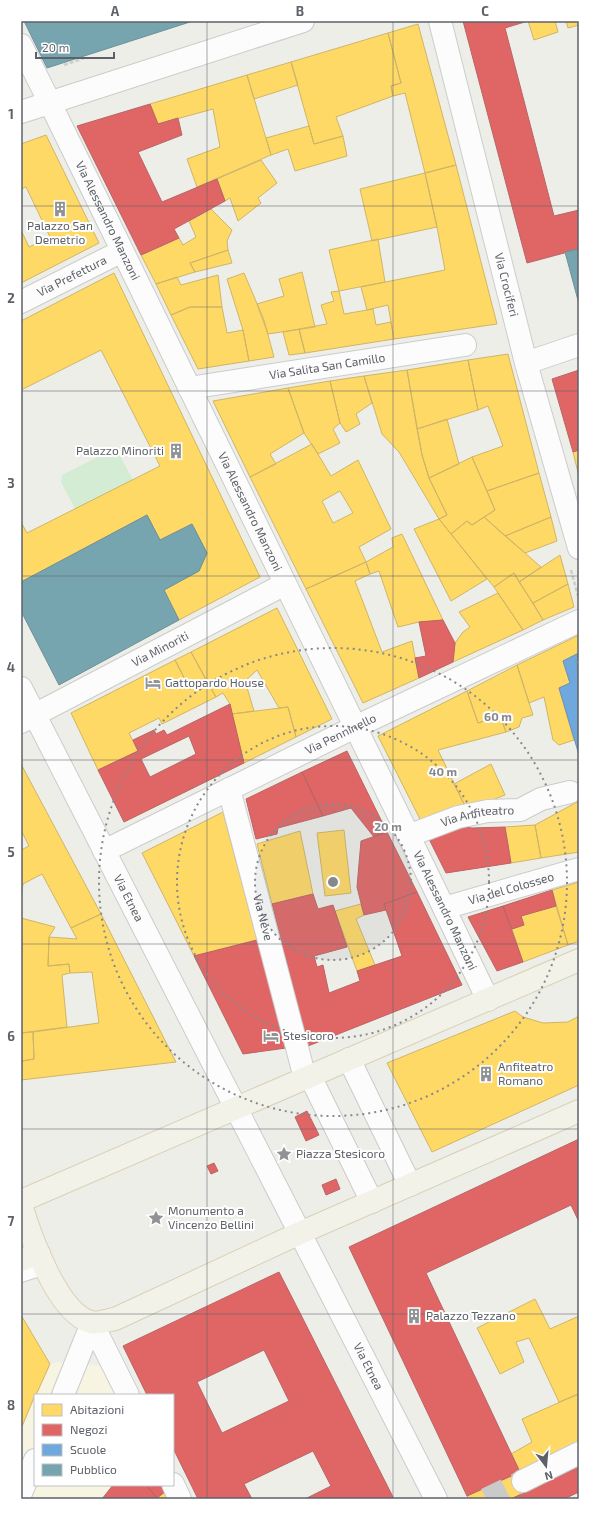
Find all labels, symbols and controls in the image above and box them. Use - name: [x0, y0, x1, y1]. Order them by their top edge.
- text: A: [111, 3, 120, 19]
- text: B: [296, 3, 304, 19]
- text: C: [481, 3, 489, 19]
- scale bar: [36, 34, 114, 60]
- text: 20 m: [42, 40, 69, 54]
- text: 1: [8, 106, 14, 122]
- street label: Via Alessandro Manzoni: [73, 158, 144, 282]
- building icon: Palazzo San Demetrio: [51, 200, 69, 218]
- place label: Palazzo San Demetrio: [27, 218, 93, 246]
- street label: Via Crociferi: [493, 251, 522, 318]
- street label: Via Prefettura: [34, 252, 109, 299]
- text: 2: [7, 290, 15, 306]
- street label: Via Salita San Camillo: [268, 349, 386, 381]
- building icon: Palazzo Minoriti: [167, 442, 185, 460]
- place label: Palazzo Minoriti: [76, 443, 164, 457]
- street label: Via Alessandro Manzoni: [216, 449, 286, 573]
- text: 3: [7, 475, 15, 491]
- street label: Via Minoriti: [129, 628, 191, 669]
- text: 4: [7, 659, 15, 675]
- hotel icon: Gattopardo House: [144, 674, 162, 692]
- place label: Gattopardo House: [165, 675, 264, 689]
- text: 60 m: [484, 709, 512, 723]
- street label: Via Penninello: [302, 710, 378, 757]
- text: 40 m: [429, 764, 457, 778]
- street label: Via Anfiteatro: [438, 802, 515, 829]
- text: 20 m: [374, 819, 402, 833]
- text: 5: [7, 844, 15, 860]
- street label: Via Alessandro Manzoni: [411, 848, 481, 972]
- street label: Via del Colosseo: [467, 869, 556, 907]
- street label: Via Etnea: [112, 872, 147, 923]
- centre of rings: [326, 875, 340, 889]
- street label: Via Neve: [251, 893, 277, 942]
- hotel icon: Stesicoro: [262, 1027, 280, 1045]
- text: 6: [7, 1028, 15, 1044]
- place label: Stesicoro: [283, 1028, 334, 1042]
- place label: Anfiteatro Romano: [498, 1059, 554, 1087]
- building icon: Anfiteatro Romano: [477, 1065, 495, 1083]
- place icon: Piazza Stesicoro: [275, 1145, 293, 1163]
- place label: Piazza Stesicoro: [296, 1146, 385, 1160]
- place label: Monumento a Vincenzo Bellini: [168, 1203, 254, 1231]
- place icon: Monumento a Vincenzo Bellini: [147, 1209, 165, 1227]
- text: 7: [8, 1213, 15, 1229]
- building icon: Palazzo Tezzano: [405, 1307, 423, 1325]
- place label: Palazzo Tezzano: [426, 1308, 516, 1322]
- street label: Via Etnea: [351, 1340, 387, 1392]
- legend: [34, 1394, 174, 1486]
- text: 8: [7, 1397, 15, 1413]
- text: Abitazioni: [70, 1402, 124, 1416]
- text: Negozi: [70, 1422, 107, 1436]
- text: Scuole: [70, 1442, 106, 1456]
- north arrow: [526, 1446, 566, 1486]
- text: Pubblico: [70, 1462, 117, 1476]
- text: N: [543, 1469, 555, 1483]

